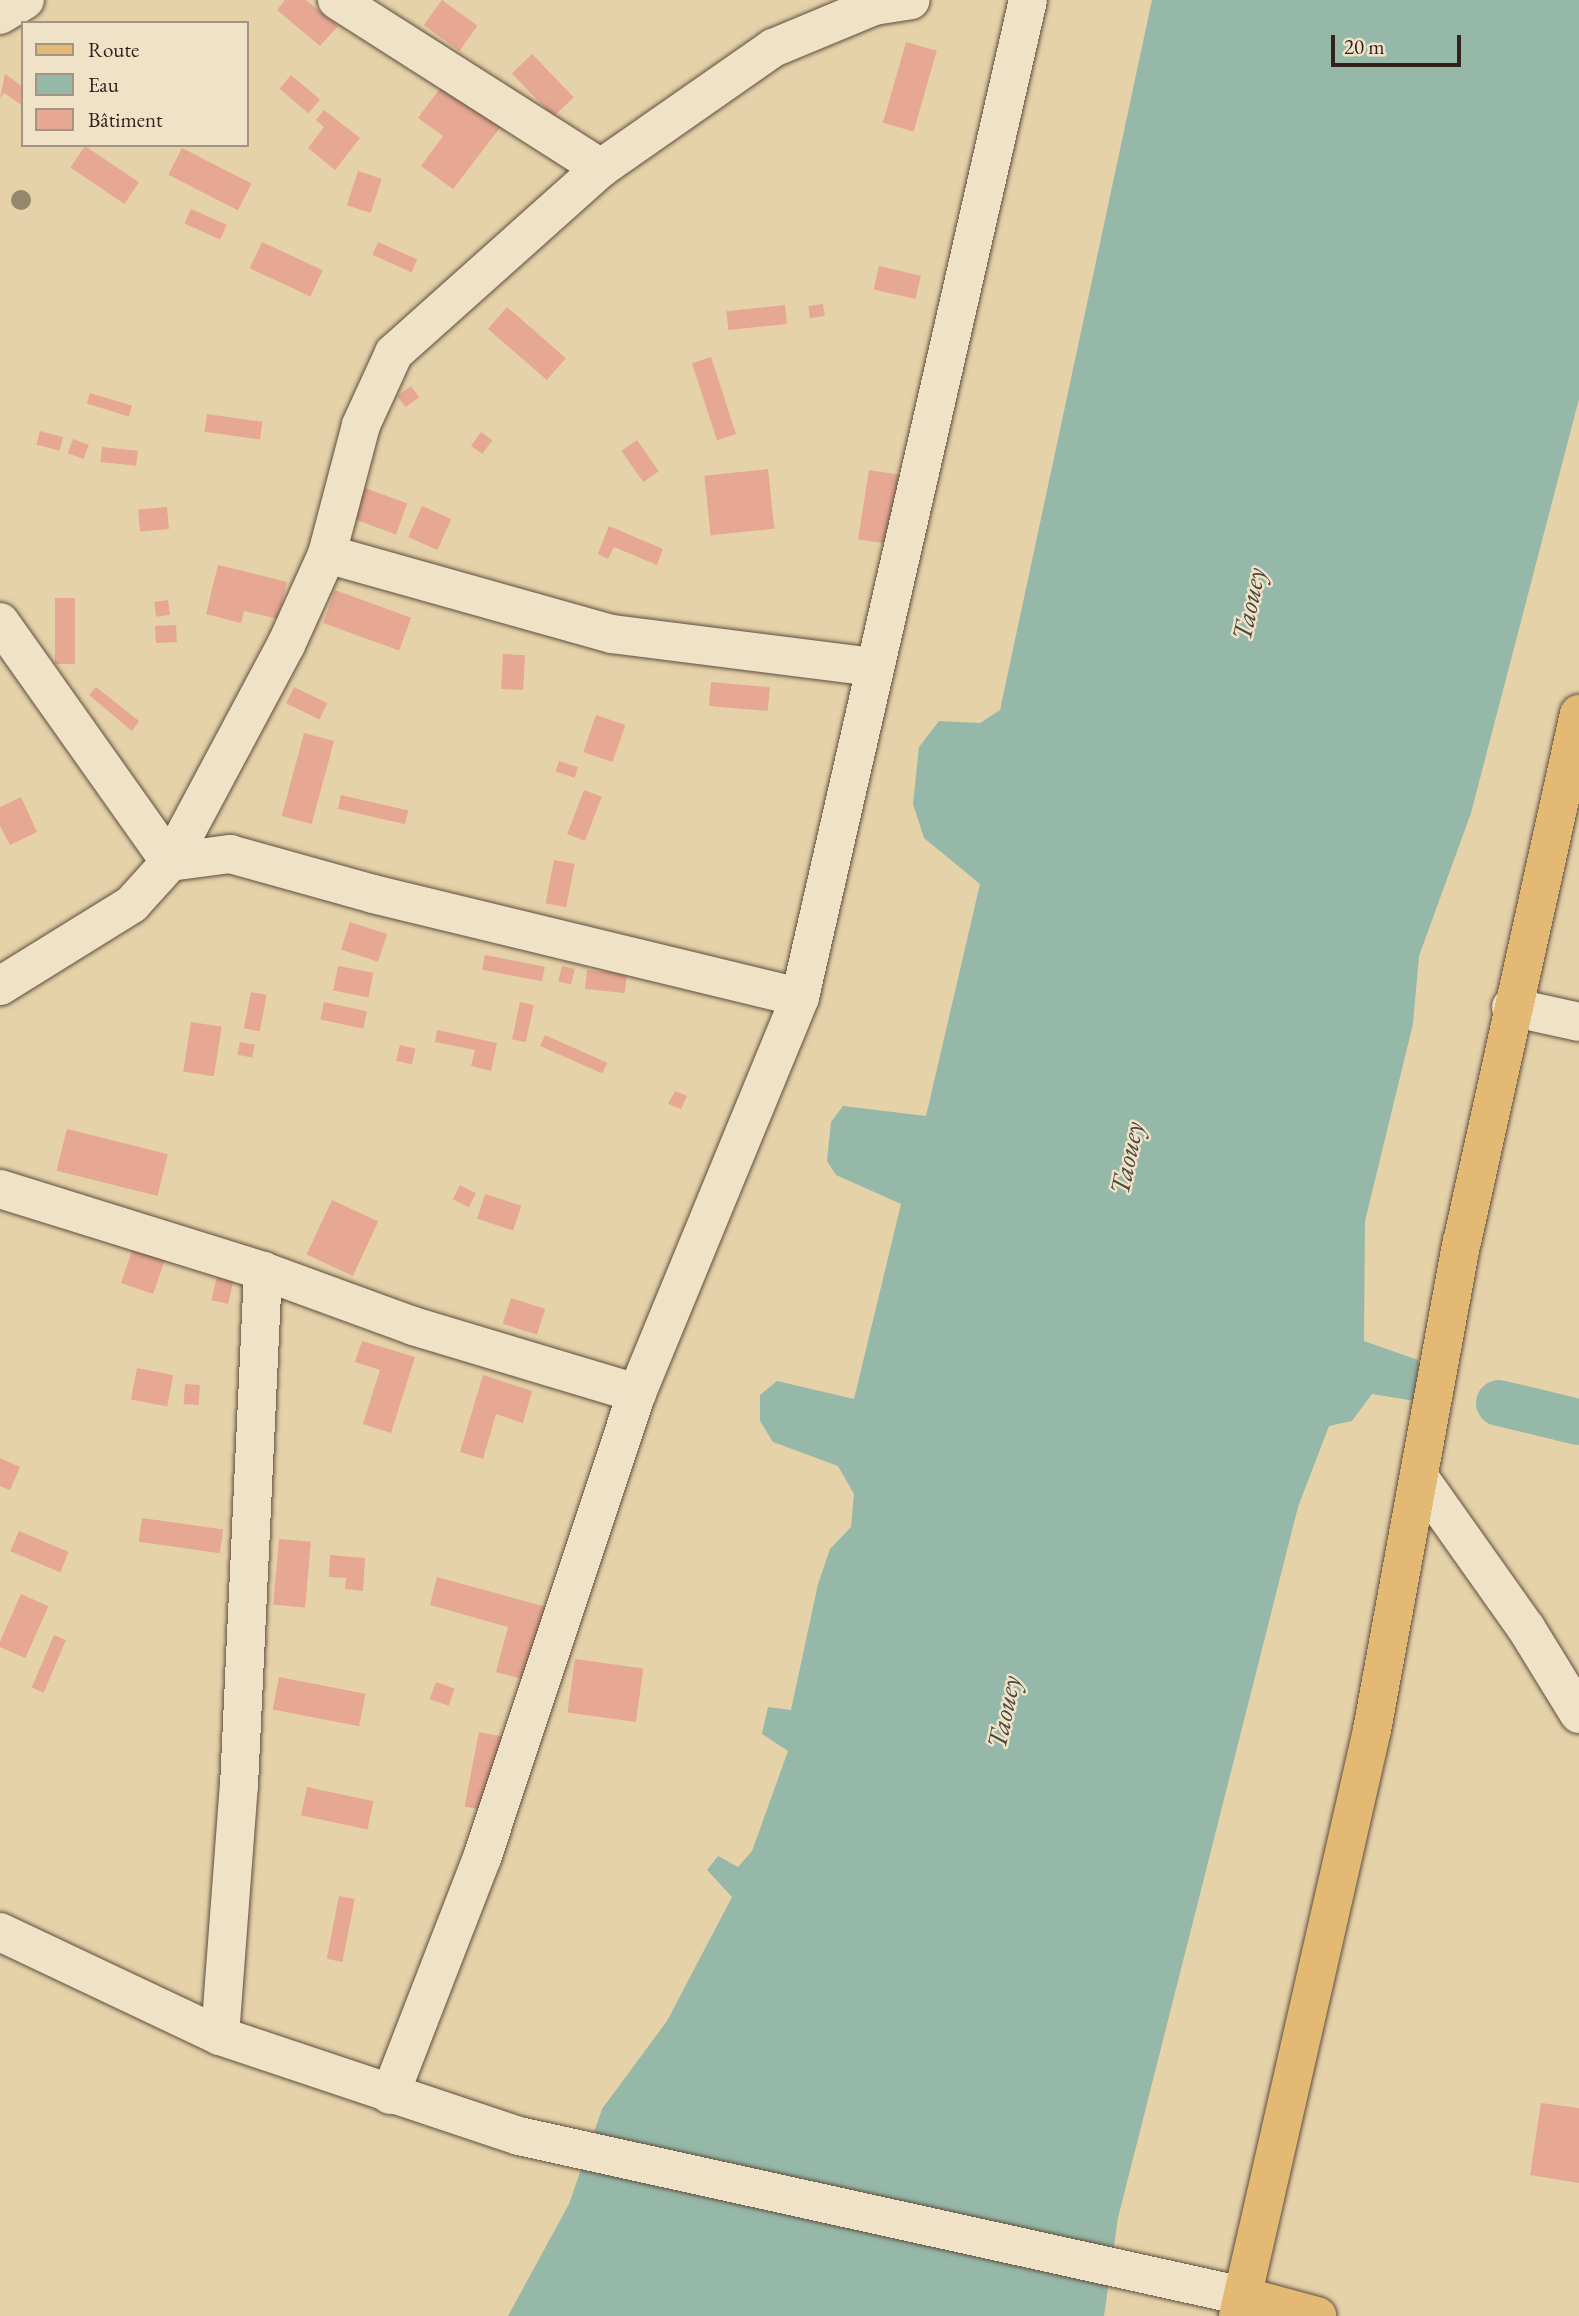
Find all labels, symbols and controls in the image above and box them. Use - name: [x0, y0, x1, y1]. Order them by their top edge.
- legend: [21, 21, 248, 147]
- scale bar: [1334, 21, 1464, 65]
- text: 20 m: [1344, 33, 1385, 60]
- text: Route: [88, 36, 139, 63]
- text: Eau: [88, 71, 119, 98]
- text: Bâtiment: [88, 106, 163, 133]
- water label: Taouey: [1224, 564, 1272, 644]
- water label: Taouey: [1102, 1118, 1150, 1198]
- water label: Taouey: [979, 1672, 1027, 1752]

